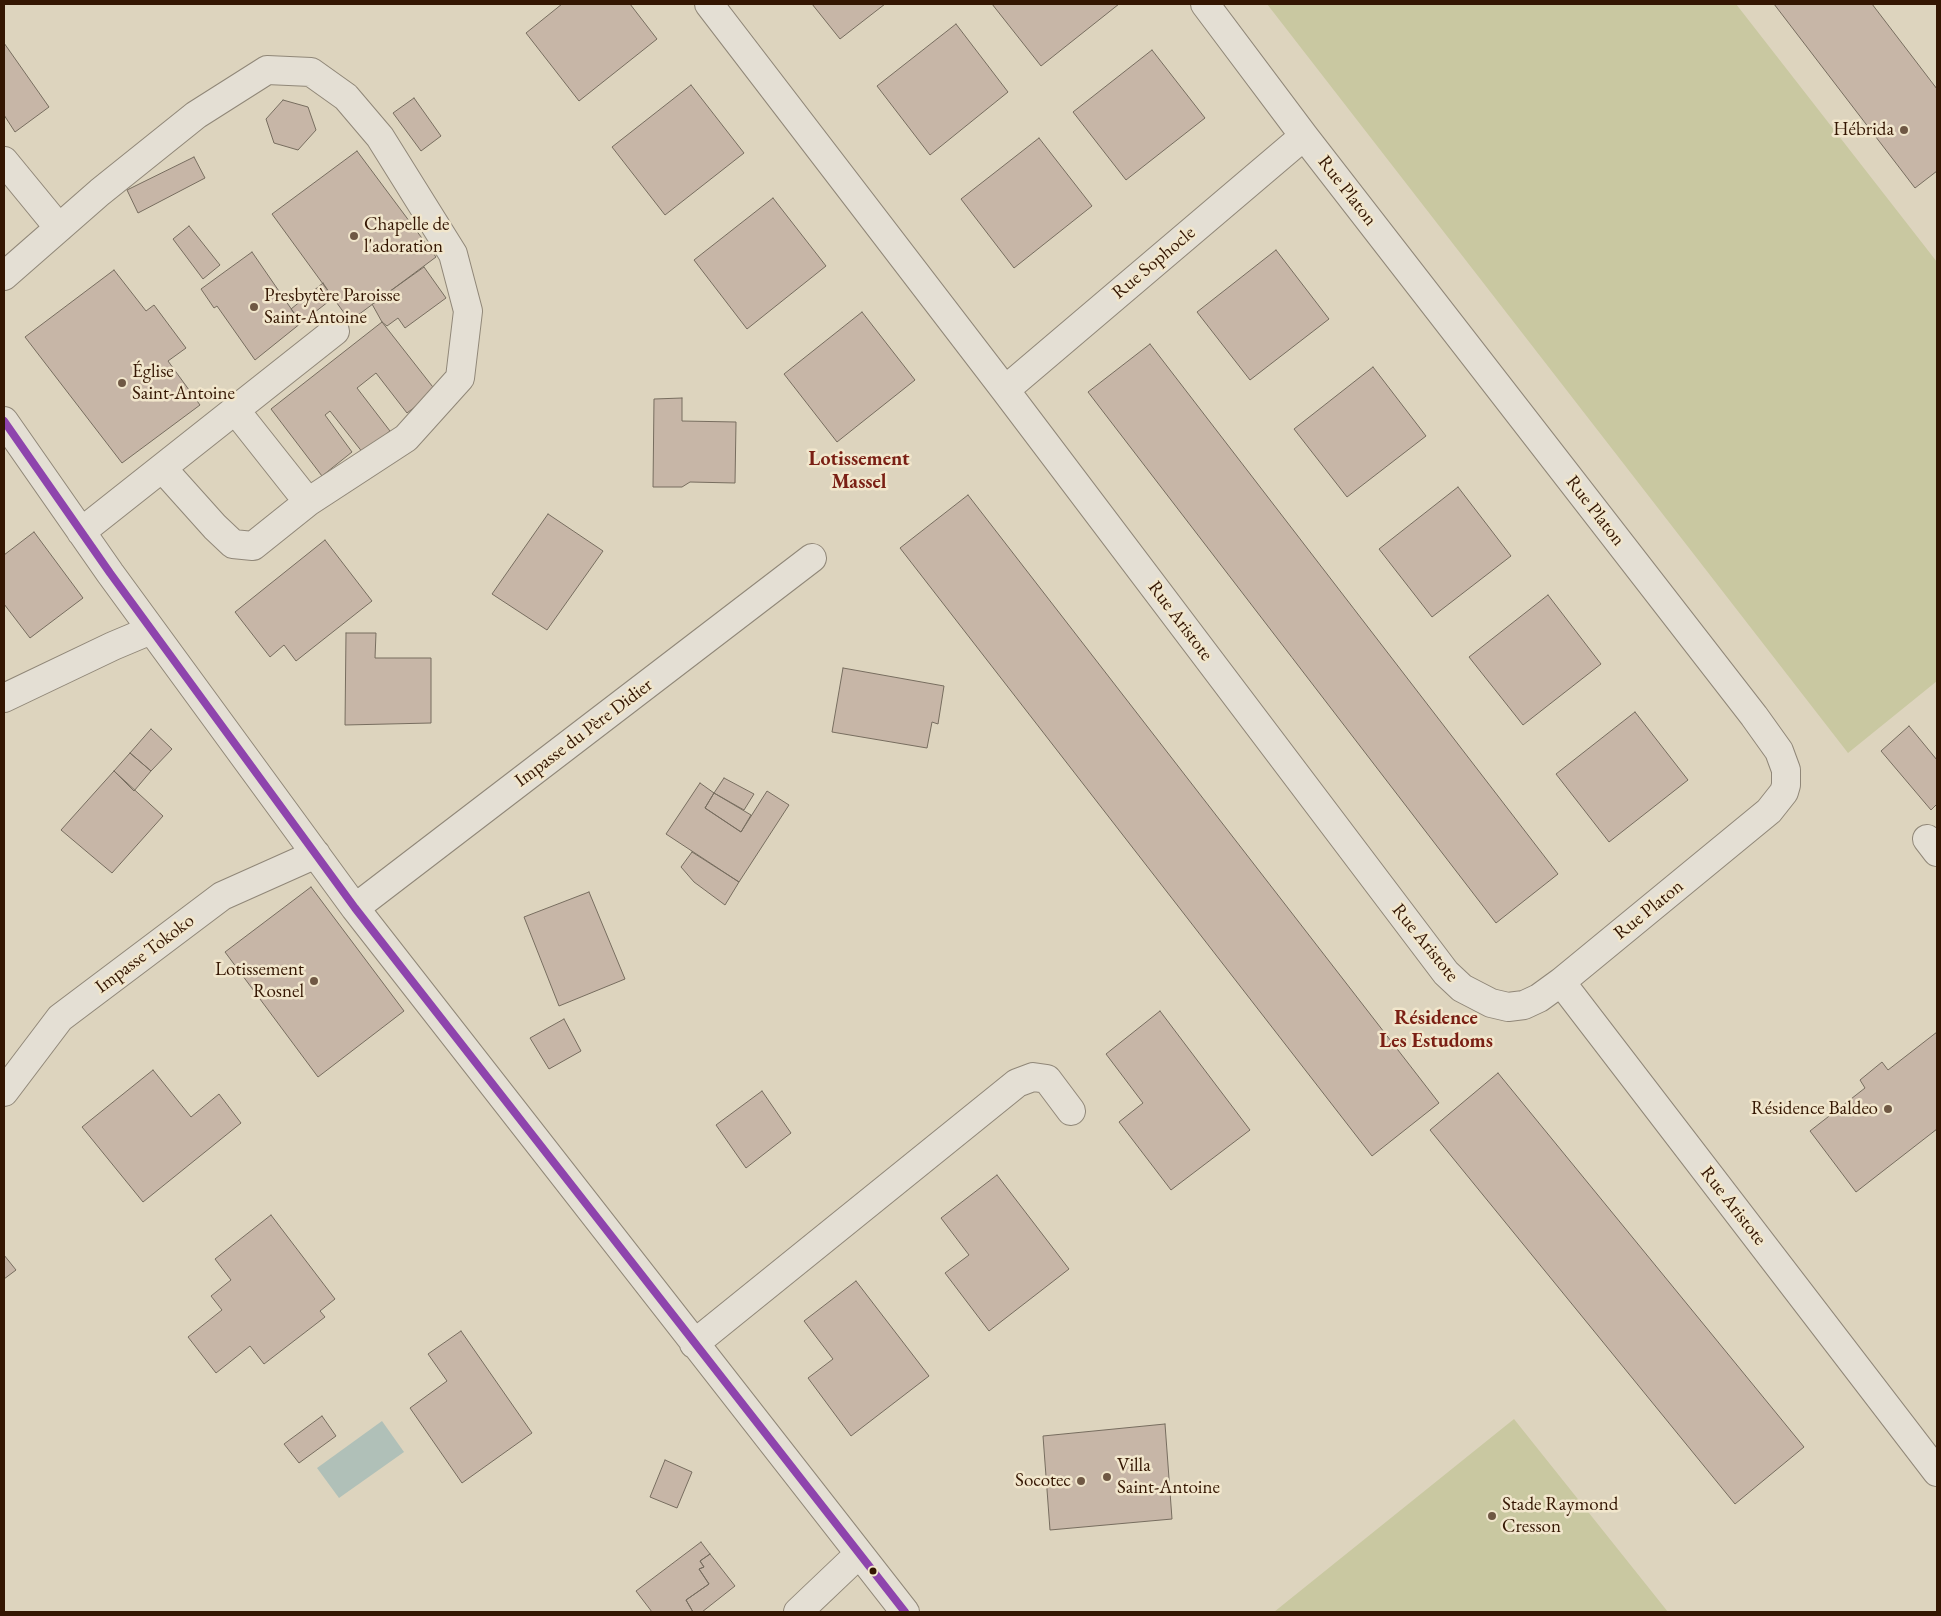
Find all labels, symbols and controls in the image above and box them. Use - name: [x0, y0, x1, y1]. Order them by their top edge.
- place label: Hébrida: [1833, 119, 1894, 141]
- marker: Hébrida: [1898, 124, 1910, 136]
- street label: Rue Platon: [1313, 151, 1381, 231]
- place label: Chapelle de l'adoration: [364, 214, 449, 258]
- street label: Rue Sophocle: [1108, 222, 1200, 304]
- marker: Chapelle de l'adoration: [348, 230, 360, 242]
- place label: Presbytère Paroisse Saint-Antoine: [264, 285, 400, 329]
- marker: Presbytère Paroisse Saint-Antoine: [248, 301, 260, 313]
- place label: Église Saint-Antoine: [132, 361, 235, 405]
- marker: Église Saint-Antoine: [116, 377, 128, 389]
- district label: Lotissement Massel: [808, 448, 910, 495]
- street label: Rue Platon: [1561, 471, 1629, 551]
- street label: Rue Aristote: [1143, 577, 1217, 665]
- street label: Impasse du Père Didier: [511, 674, 657, 792]
- street label: Rue Platon: [1610, 875, 1688, 945]
- street label: Rue Aristote: [1387, 899, 1463, 987]
- street label: Impasse Tokoko: [91, 909, 199, 999]
- place label: Lotissement Rosnel: [215, 959, 304, 1003]
- marker: Lotissement Rosnel: [308, 975, 320, 987]
- district label: Résidence Les Estudoms: [1379, 1007, 1493, 1054]
- place label: Résidence Baldeo: [1751, 1098, 1878, 1120]
- marker: Résidence Baldeo: [1882, 1103, 1894, 1115]
- street label: Rue Aristote: [1695, 1162, 1771, 1250]
- place label: Villa Saint-Antoine: [1117, 1455, 1220, 1499]
- place label: Socotec: [1015, 1470, 1071, 1492]
- marker: Villa Saint-Antoine: [1101, 1471, 1113, 1483]
- marker: Socotec: [1075, 1475, 1087, 1487]
- place label: Stade Raymond Cresson: [1502, 1494, 1618, 1538]
- marker: Stade Raymond Cresson: [1486, 1510, 1498, 1522]
- unlabelled marker: [868, 1566, 878, 1576]

